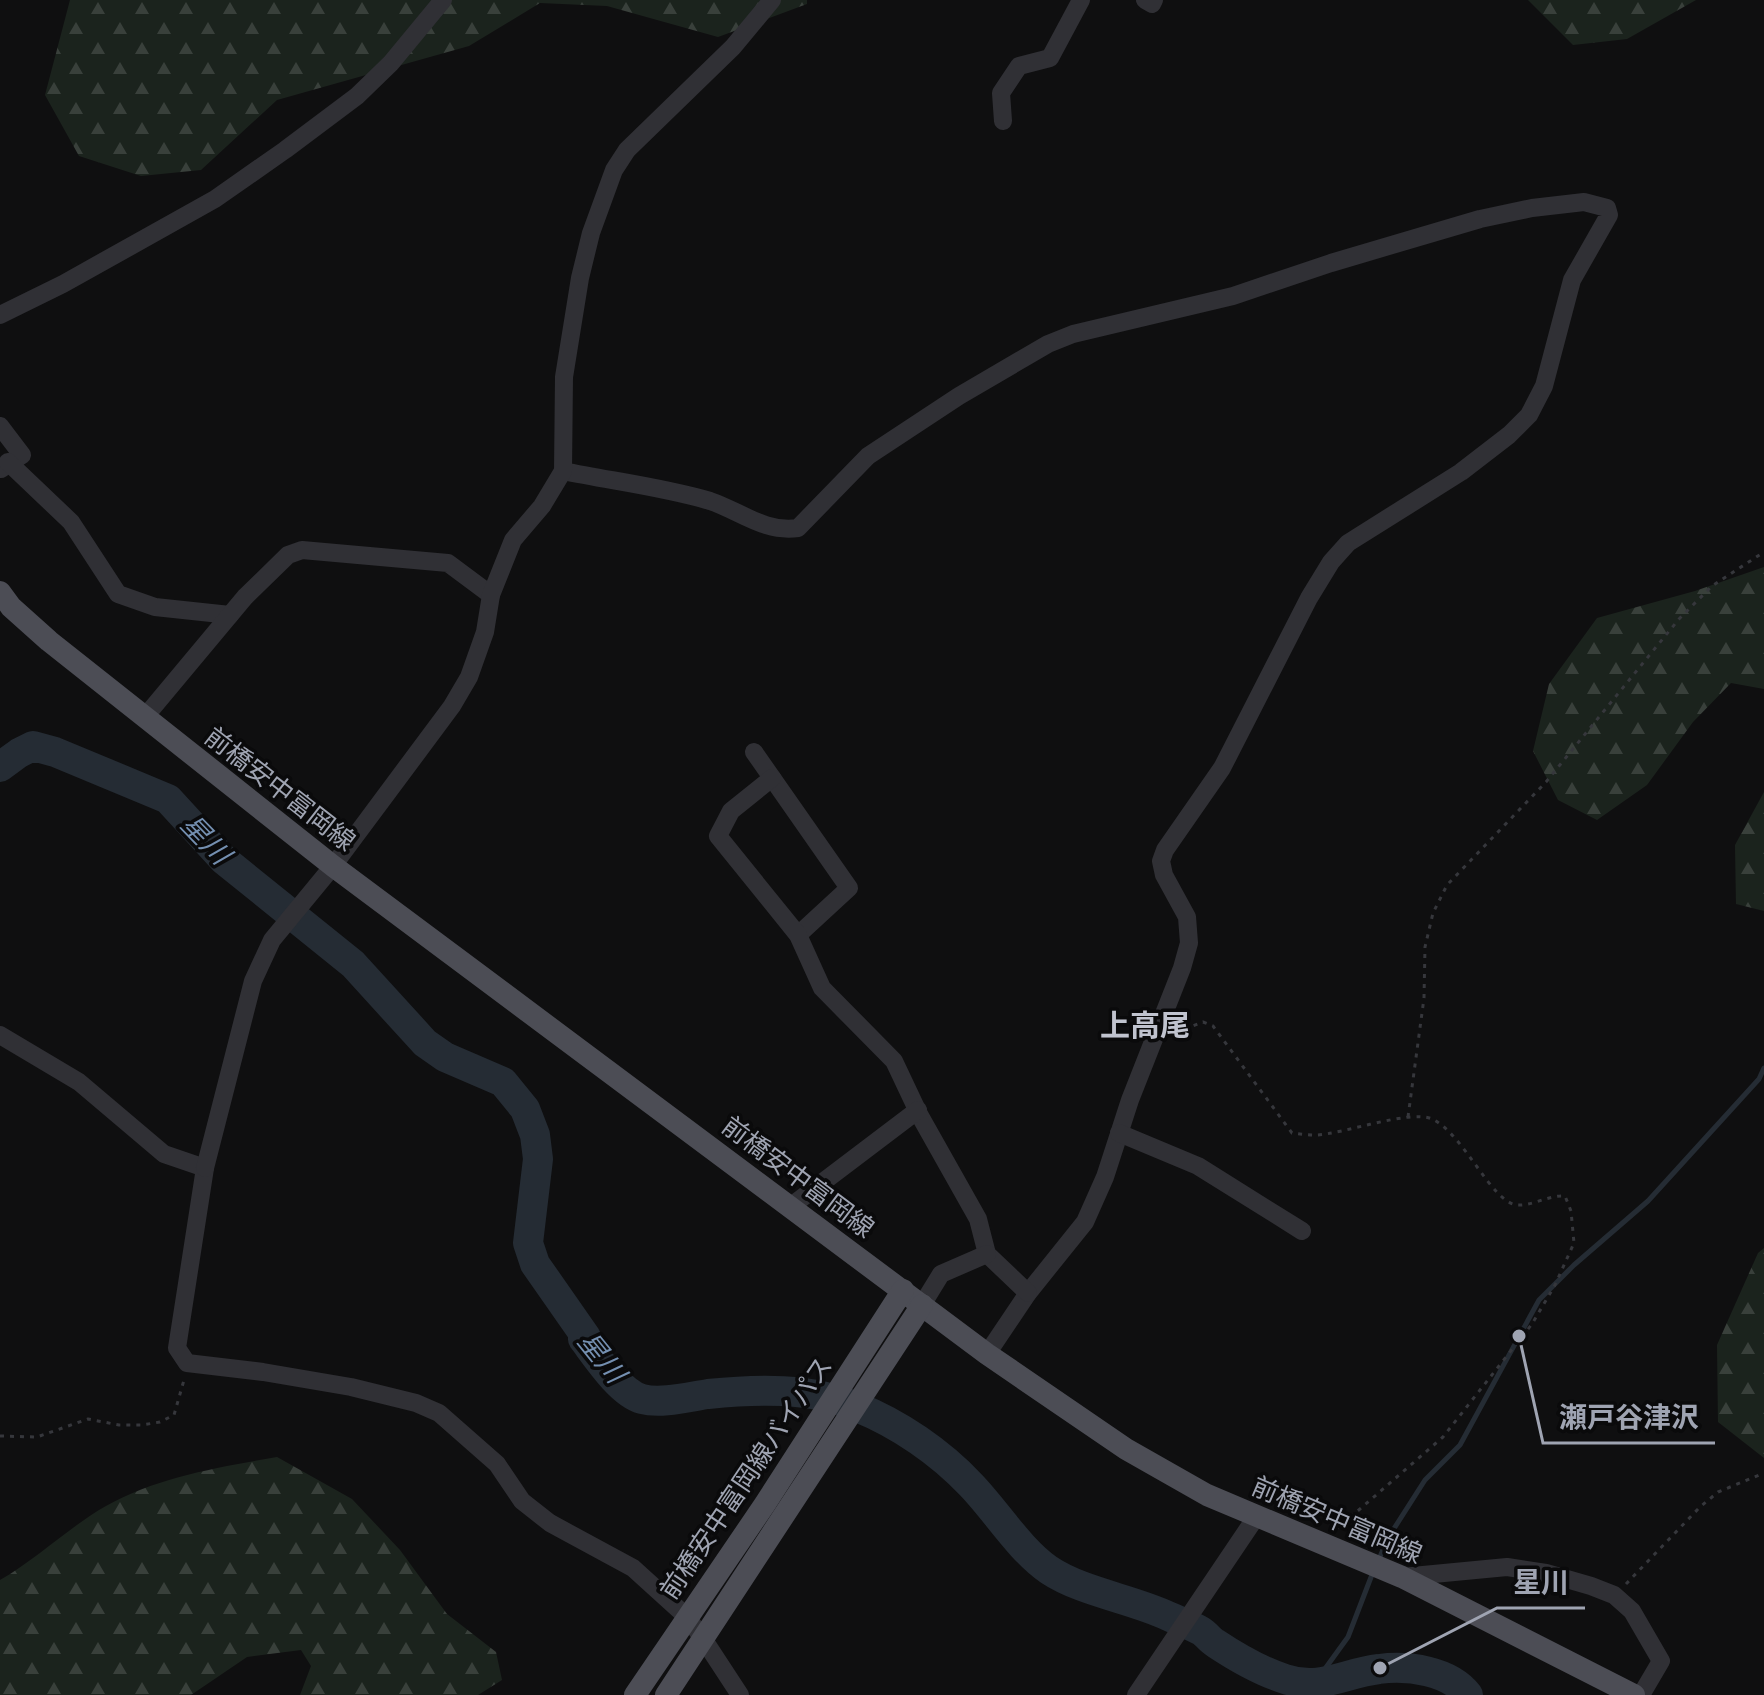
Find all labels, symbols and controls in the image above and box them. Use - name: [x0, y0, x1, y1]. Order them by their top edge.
- street label: 前橋安中富岡線: [198, 720, 362, 858]
- water label: 星川: [174, 806, 240, 873]
- district label: 上高尾: [1100, 1006, 1190, 1044]
- street label: 前橋安中富岡線: [716, 1109, 881, 1245]
- water label: 星川: [571, 1324, 635, 1392]
- street label: 前橋安中富岡線バイパス: [652, 1350, 839, 1605]
- callout: 瀬戸谷津沢: [1543, 1391, 1715, 1443]
- text: 瀬戸谷津沢: [1559, 1399, 1699, 1434]
- street label: 前橋安中富岡線: [1247, 1469, 1427, 1570]
- callout: 星川: [1497, 1556, 1585, 1608]
- text: 星川: [1513, 1564, 1569, 1599]

